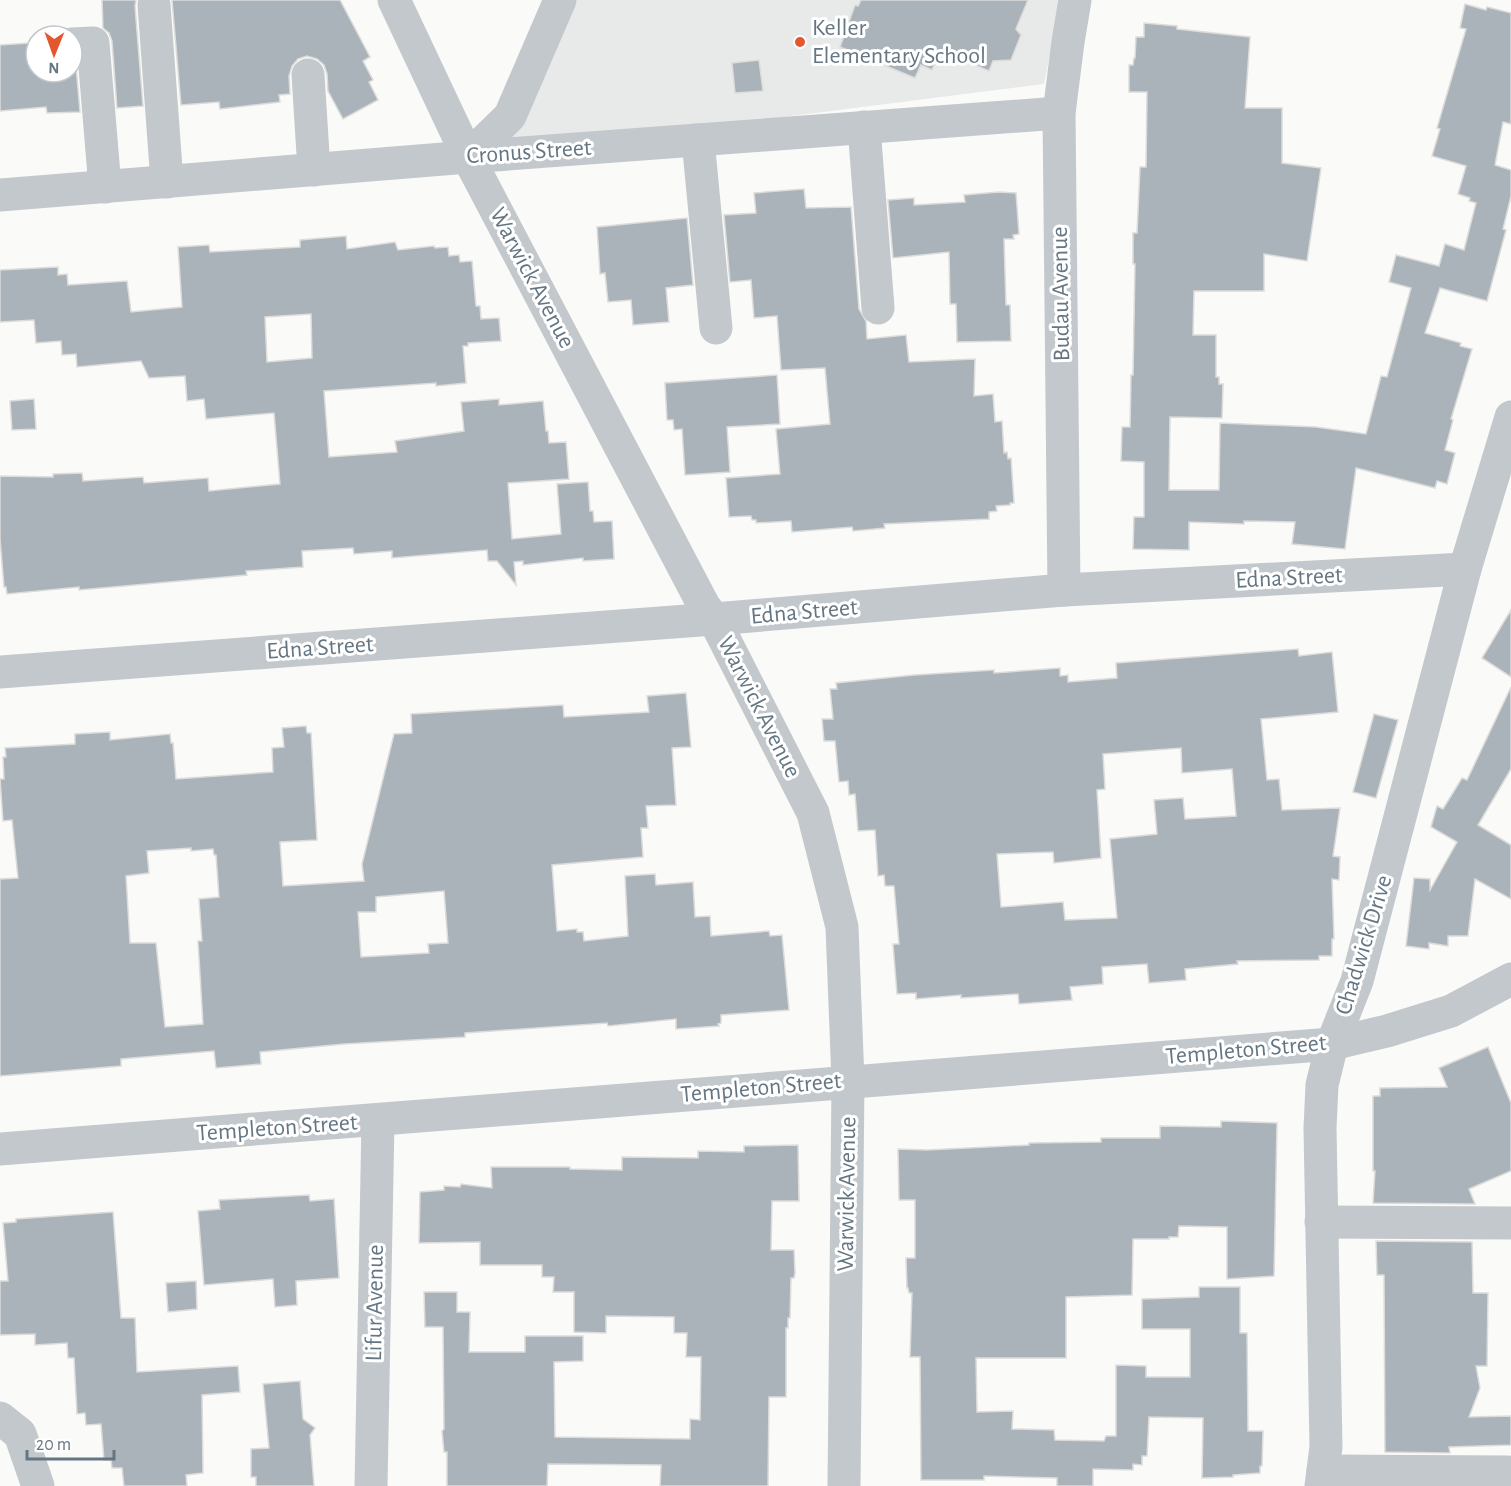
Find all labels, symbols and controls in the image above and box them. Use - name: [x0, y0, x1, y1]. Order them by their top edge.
- place label: Keller Elementary School: [812, 16, 986, 68]
- north arrow: [24, 24, 84, 84]
- marker: Keller Elementary School: [793, 35, 807, 49]
- text: N: [48, 60, 59, 76]
- street label: Cronus Street: [466, 136, 593, 168]
- street label: Warwick Avenue: [485, 204, 579, 352]
- street label: Budau Avenue: [1048, 226, 1074, 362]
- street label: Edna Street: [1235, 563, 1344, 593]
- street label: Edna Street: [750, 595, 859, 629]
- street label: Edna Street: [266, 632, 375, 664]
- street label: Warwick Avenue: [713, 632, 805, 782]
- street label: Chadwick Drive: [1331, 872, 1397, 1018]
- street label: Templeton Street: [1165, 1031, 1328, 1069]
- street label: Templeton Street: [680, 1069, 843, 1107]
- street label: Templeton Street: [196, 1110, 359, 1146]
- street label: Warwick Avenue: [834, 1116, 860, 1272]
- street label: Lifur Avenue: [362, 1244, 388, 1362]
- scale bar: [27, 1423, 114, 1461]
- text: 20 m: [36, 1436, 71, 1454]

